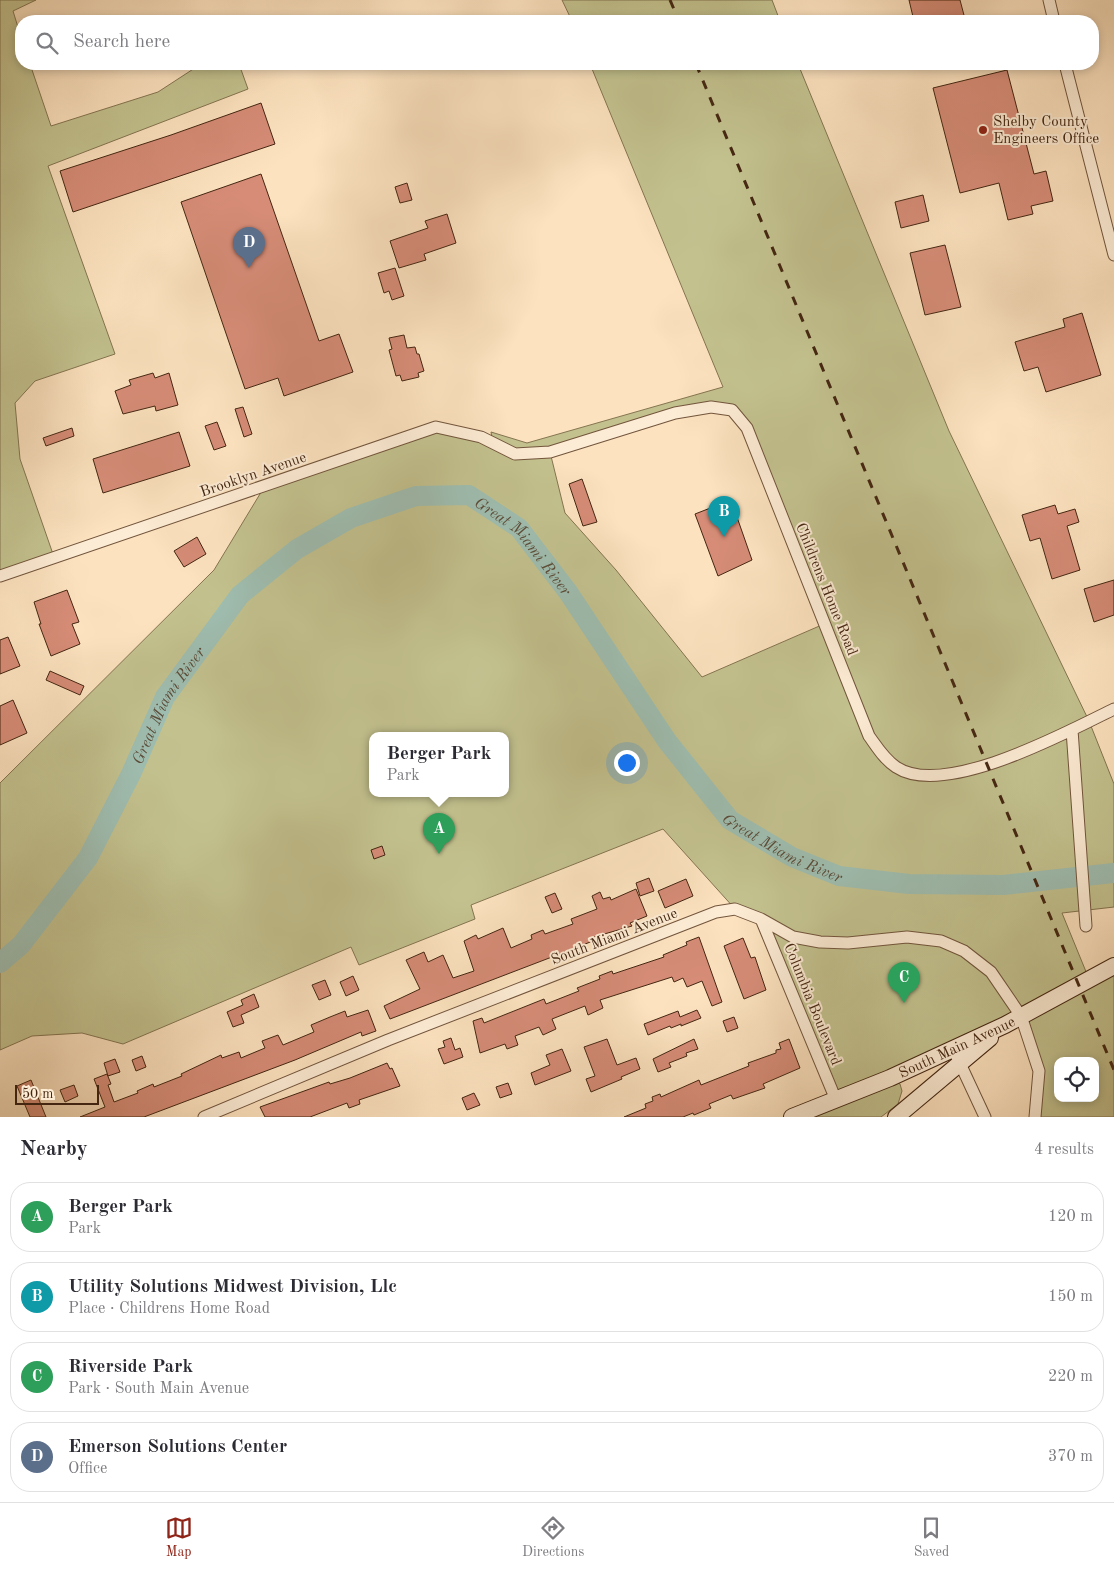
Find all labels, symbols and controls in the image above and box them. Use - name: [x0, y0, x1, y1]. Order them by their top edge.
- search box: [15, 15, 1099, 70]
- icon: search: [33, 29, 61, 57]
- text: Search here: [73, 33, 170, 52]
- place label: Shelby County Engineers Office: [993, 115, 1099, 147]
- marker: Shelby County Engineers Office: [977, 124, 989, 136]
- pin: D: [233, 227, 265, 268]
- street label: Brooklyn Avenue: [199, 450, 309, 501]
- water label: Great Miami River: [471, 495, 574, 600]
- pin: B: [708, 496, 740, 537]
- street label: Childrens Home Road: [792, 521, 859, 658]
- water label: Great Miami River: [130, 644, 209, 767]
- popup: [369, 732, 509, 797]
- text: Berger Park: [387, 745, 491, 764]
- your location: [614, 750, 640, 776]
- text: Park: [387, 768, 420, 784]
- water label: Great Miami River: [718, 811, 845, 887]
- pin: A: [423, 813, 455, 854]
- street label: South Miami Avenue: [549, 906, 680, 968]
- street label: Columbia Boulevard: [780, 941, 843, 1068]
- pin: C: [888, 962, 920, 1003]
- street label: South Main Avenue: [897, 1015, 1018, 1082]
- map controls: [1054, 1057, 1099, 1102]
- button: locate: [1054, 1057, 1099, 1102]
- scale bar: [15, 1082, 99, 1105]
- text: 50 m: [22, 1087, 53, 1101]
- text: Nearby: [20, 1139, 88, 1160]
- text: 4 results: [1034, 1142, 1094, 1158]
- text: Berger Park: [68, 1198, 173, 1217]
- text: A: [31, 1209, 43, 1225]
- text: 120 m: [1048, 1209, 1093, 1225]
- text: Park: [68, 1221, 101, 1237]
- text: Utility Solutions Midwest Division, Llc: [68, 1278, 397, 1297]
- text: B: [31, 1289, 43, 1305]
- text: 150 m: [1048, 1289, 1093, 1305]
- text: Place · Childrens Home Road: [68, 1301, 270, 1317]
- text: Riverside Park: [68, 1358, 193, 1377]
- text: C: [32, 1369, 42, 1385]
- text: 220 m: [1048, 1369, 1093, 1385]
- text: Park · South Main Avenue: [68, 1381, 249, 1397]
- text: Emerson Solutions Center: [68, 1438, 287, 1457]
- text: D: [31, 1449, 43, 1465]
- text: 370 m: [1048, 1449, 1093, 1465]
- text: Office: [68, 1461, 107, 1477]
- tab: Map: [165, 1514, 193, 1561]
- tab: Directions: [522, 1514, 584, 1561]
- tab: Saved: [914, 1514, 949, 1561]

